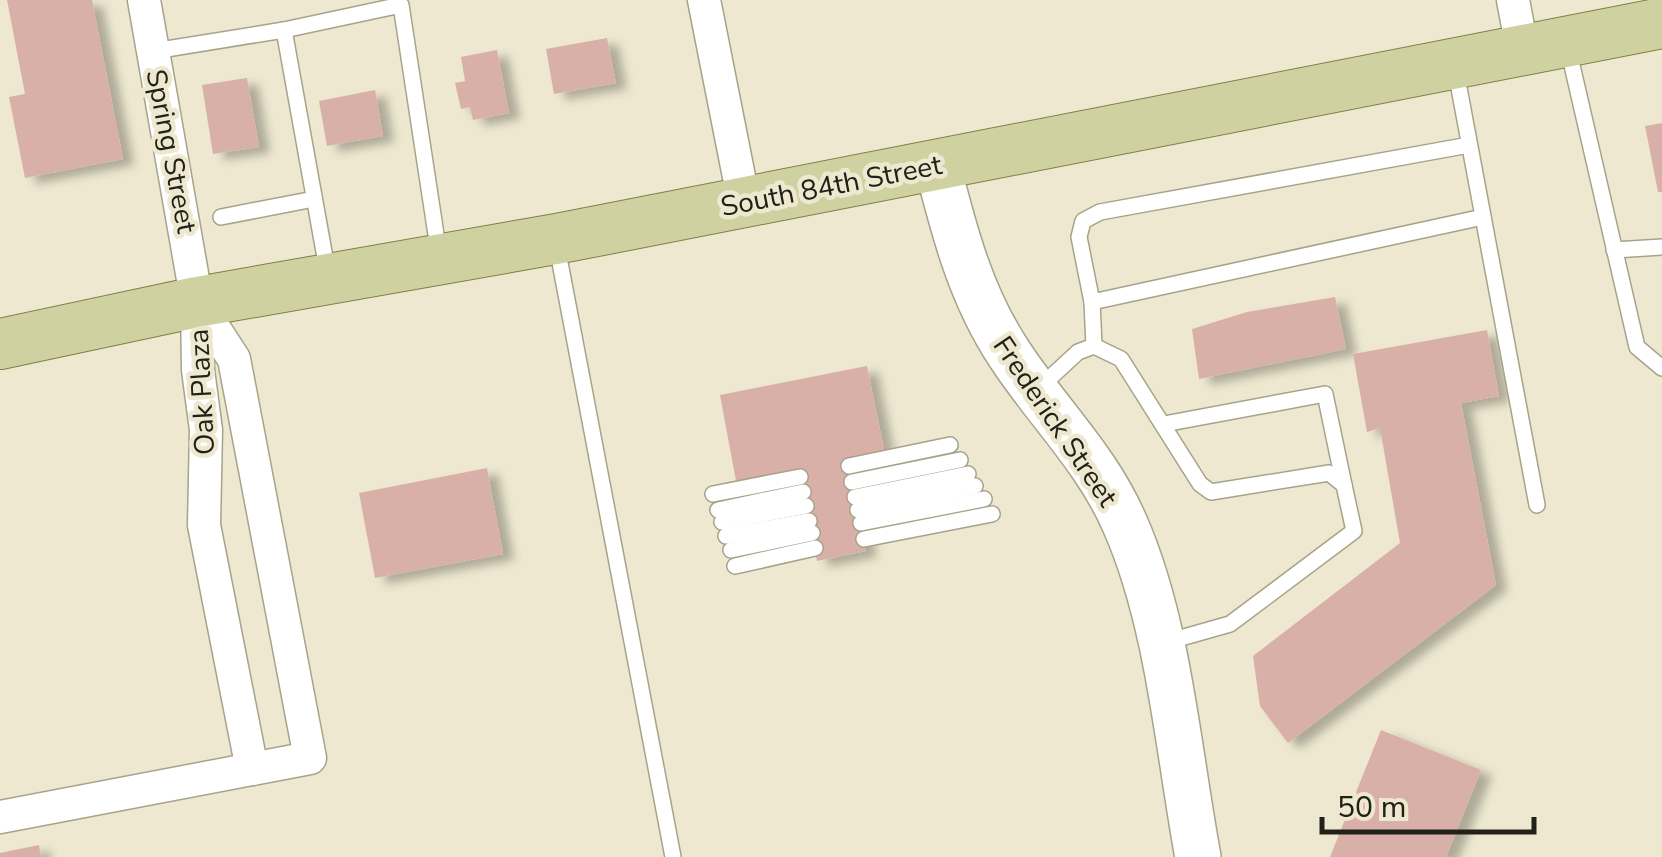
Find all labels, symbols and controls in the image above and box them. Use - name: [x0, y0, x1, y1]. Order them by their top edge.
- street label: Spring Street: [137, 66, 206, 236]
- street label: South 84th Street: [717, 146, 945, 226]
- street label: Oak Plaza: [180, 328, 224, 456]
- street label: Frederick Street: [984, 329, 1126, 514]
- scale bar: [1322, 772, 1534, 834]
- text: 50 m: [1337, 787, 1406, 828]

